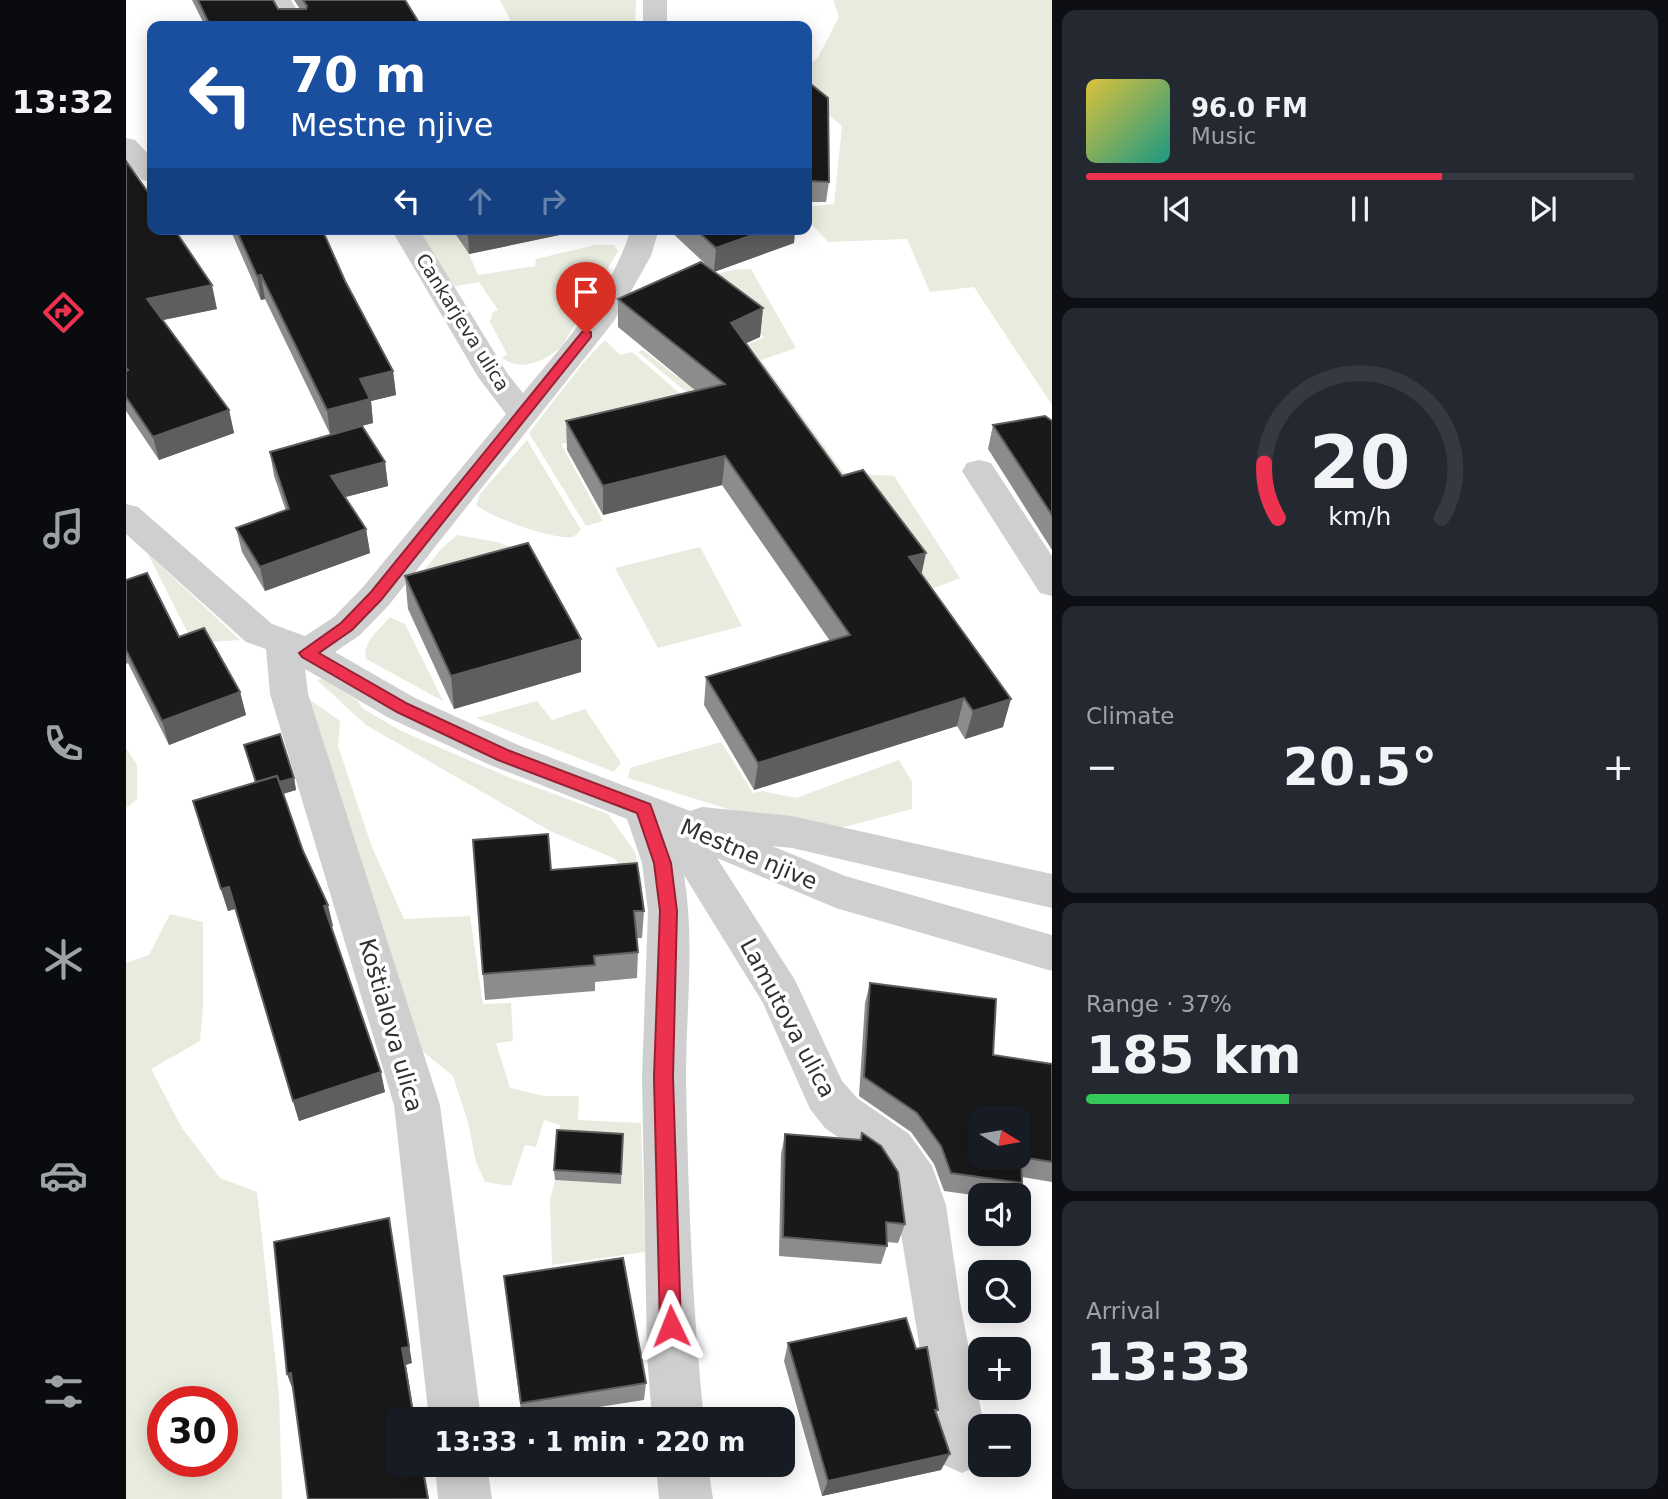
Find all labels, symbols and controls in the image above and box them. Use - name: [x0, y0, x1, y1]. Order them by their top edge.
- text: 70 m: [290, 47, 426, 104]
- icon: left: [175, 49, 266, 140]
- text: 13:32: [12, 83, 114, 121]
- text: 96.0 FM: [1191, 93, 1308, 123]
- text: Mestne njive: [290, 106, 493, 144]
- text: Music: [1191, 123, 1256, 149]
- icon: left: [388, 182, 426, 220]
- icon: ahead: [461, 182, 499, 220]
- icon: right: [534, 182, 572, 220]
- icon: previous: [1158, 190, 1196, 228]
- icon: pause: [1341, 190, 1379, 228]
- icon: next: [1524, 190, 1562, 228]
- street label: Cankarjeva ulica: [412, 249, 514, 395]
- pin: [556, 262, 616, 334]
- icon: arrive: [567, 273, 605, 311]
- icon: directions: [39, 288, 88, 337]
- text: 20: [1309, 420, 1411, 505]
- text: km/h: [1328, 501, 1392, 530]
- icon: music: [39, 504, 88, 553]
- text: Climate: [1086, 703, 1175, 729]
- icon: phone: [39, 719, 88, 768]
- text: 20.5°: [1283, 737, 1437, 797]
- text: −: [1086, 745, 1118, 789]
- text: +: [1602, 745, 1634, 789]
- street label: Mestne njive: [677, 813, 821, 895]
- street label: Lamutova ulica: [735, 934, 841, 1102]
- icon: climate: [39, 935, 88, 984]
- street label: Koštialova ulica: [354, 935, 428, 1115]
- text: Range · 37%: [1086, 991, 1232, 1017]
- text: 185 km: [1086, 1025, 1301, 1085]
- north arrow: [968, 1106, 1031, 1169]
- map controls: [968, 1106, 1031, 1477]
- icon: car: [39, 1151, 88, 1200]
- button: sound: [968, 1183, 1031, 1246]
- button: search: [968, 1260, 1031, 1323]
- position arrow: [634, 1289, 708, 1363]
- text: Arrival: [1086, 1298, 1161, 1324]
- text: 13:33: [1086, 1332, 1252, 1392]
- button: +: [968, 1337, 1031, 1400]
- icon: filters: [39, 1367, 88, 1416]
- speed limit sign: 30: [147, 1386, 238, 1477]
- button: −: [968, 1414, 1031, 1477]
- text: 13:33 · 1 min · 220 m: [435, 1427, 745, 1457]

